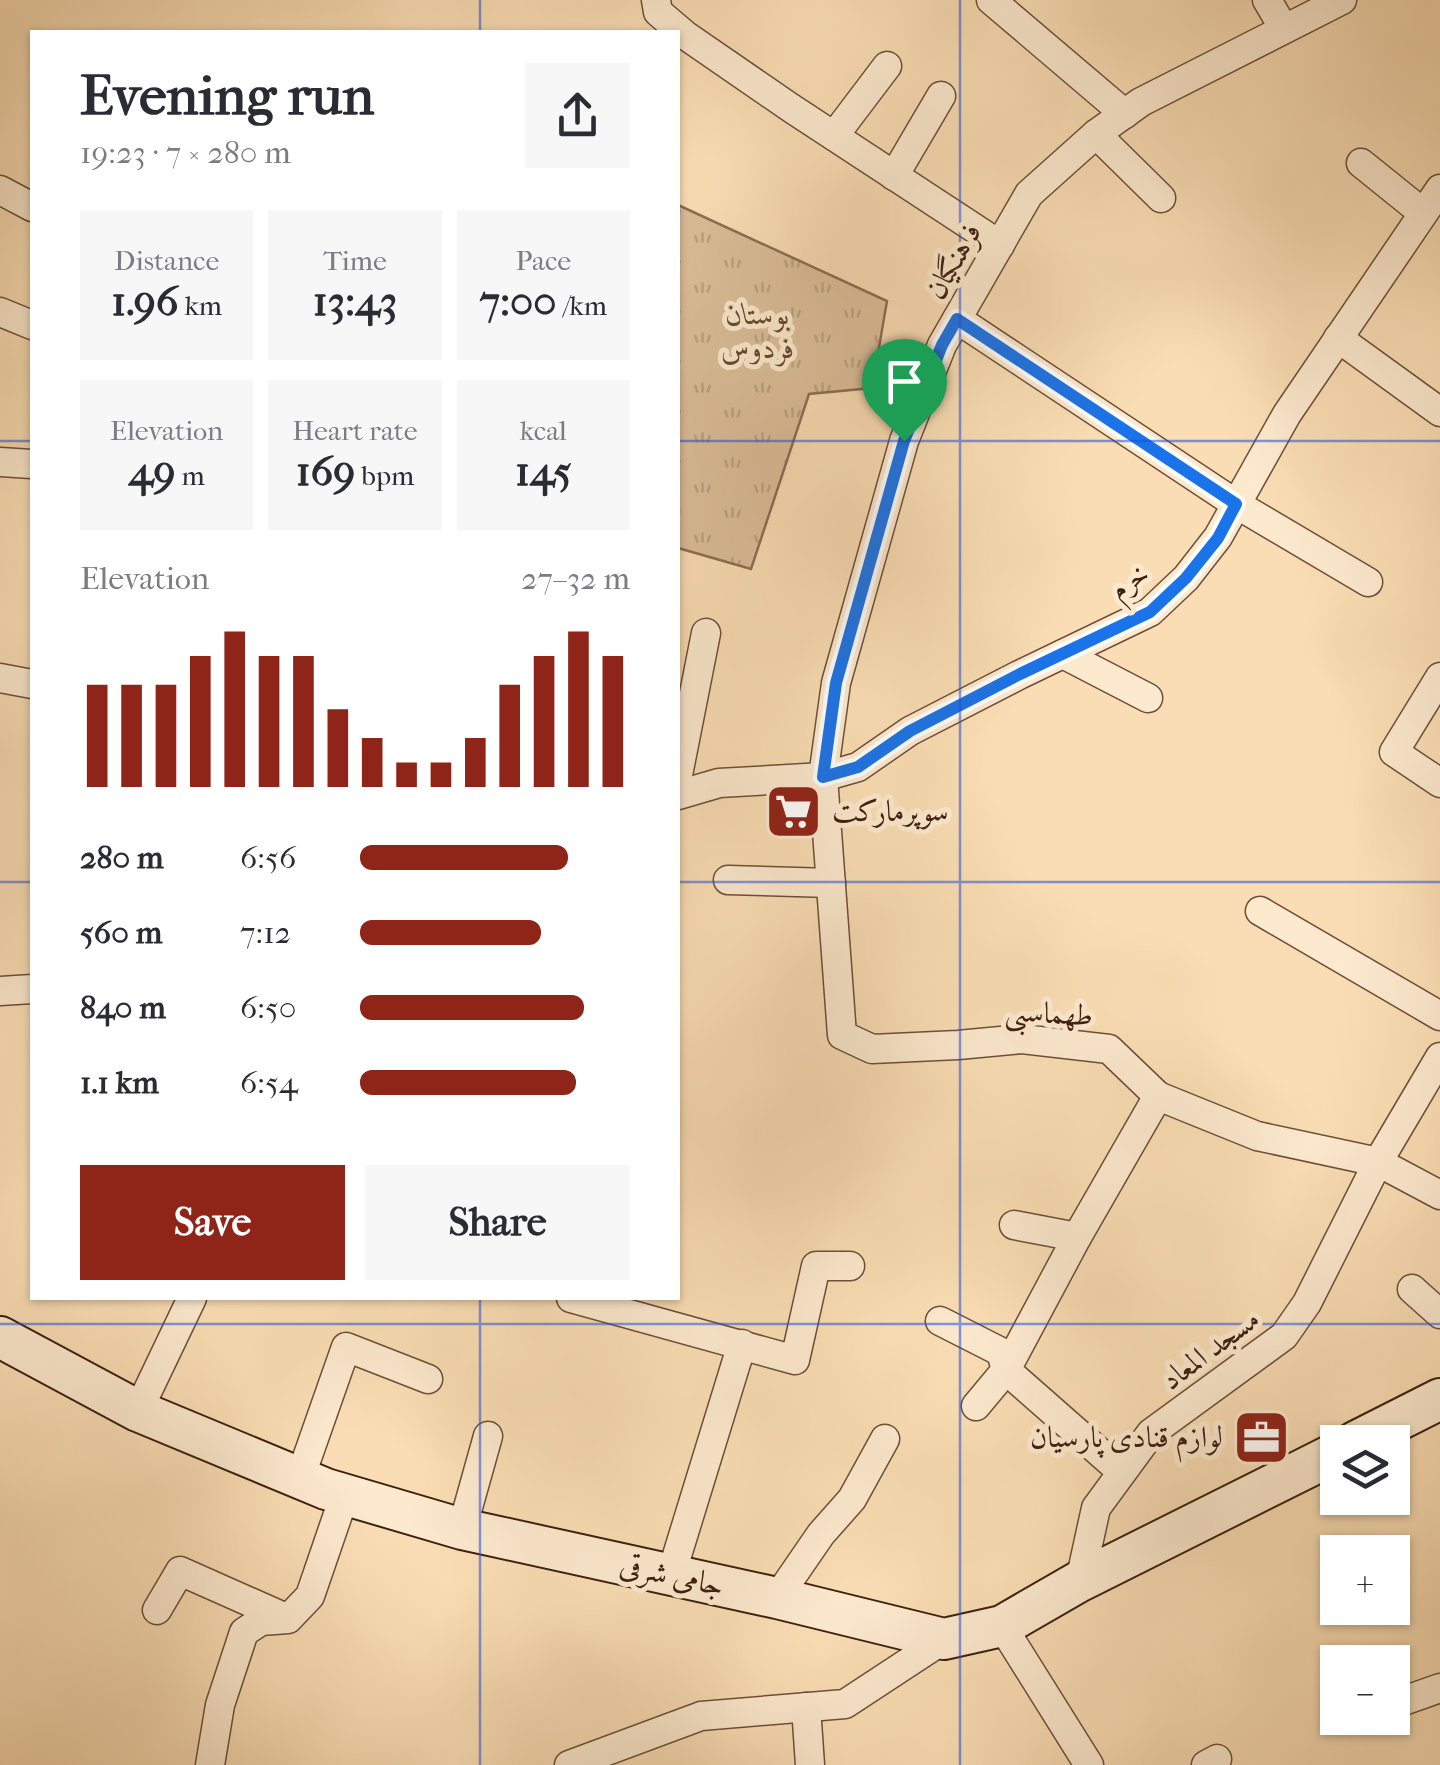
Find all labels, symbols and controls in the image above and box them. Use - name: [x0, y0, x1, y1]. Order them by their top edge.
- button: share: [525, 63, 630, 168]
- text: Evening run: [80, 64, 374, 128]
- text: 19:23 · 7 × 280 m: [80, 134, 291, 171]
- street label: فرهنگیان: [918, 217, 990, 306]
- text: Distance: [114, 244, 219, 277]
- text: Time: [323, 244, 387, 277]
- text: Pace: [515, 244, 571, 277]
- text: 1.96: [111, 277, 178, 326]
- text: 13:43: [313, 277, 397, 326]
- text: 7:00: [480, 277, 556, 326]
- text: km: [178, 289, 222, 322]
- text: /km: [556, 289, 607, 322]
- park label: بوستان فردوس: [721, 297, 795, 367]
- pin: [862, 339, 947, 442]
- icon: arrive: [877, 354, 932, 409]
- text: Elevation: [110, 414, 223, 447]
- text: Heart rate: [292, 414, 418, 447]
- text: kcal: [520, 414, 567, 447]
- text: 49: [129, 447, 175, 496]
- text: 169: [296, 447, 355, 496]
- text: 145: [515, 447, 572, 496]
- text: m: [175, 459, 205, 492]
- text: bpm: [355, 459, 414, 492]
- street label: خرم: [1103, 556, 1160, 614]
- text: Elevation: [80, 560, 209, 597]
- text: 27–32 m: [521, 560, 630, 597]
- supermarket icon: سوپرمارکت: [763, 781, 823, 841]
- place label: سوپرمارکت: [832, 794, 949, 830]
- text: 280 m: [80, 839, 164, 876]
- text: 6:56: [240, 839, 296, 876]
- text: 560 m: [80, 914, 162, 951]
- text: 7:12: [240, 914, 291, 951]
- text: 840 m: [80, 989, 166, 1026]
- text: 6:50: [240, 989, 296, 1026]
- street label: طهماسبی: [1004, 994, 1094, 1039]
- text: 1.1 km: [80, 1064, 159, 1101]
- text: 6:54: [240, 1064, 298, 1101]
- button: Save: [80, 1165, 345, 1280]
- button: Share: [365, 1165, 630, 1280]
- street label: مسجد المعاد: [1154, 1301, 1266, 1398]
- office icon: لوازم قنادی پارسیان: [1232, 1407, 1292, 1467]
- place label: لوازم قنادی پارسیان: [1030, 1420, 1223, 1463]
- map controls: [1320, 1425, 1410, 1735]
- button: layers: [1320, 1425, 1410, 1515]
- button: +: [1320, 1535, 1410, 1625]
- street label: جامی شرقی: [616, 1547, 727, 1606]
- button: −: [1320, 1645, 1410, 1735]

